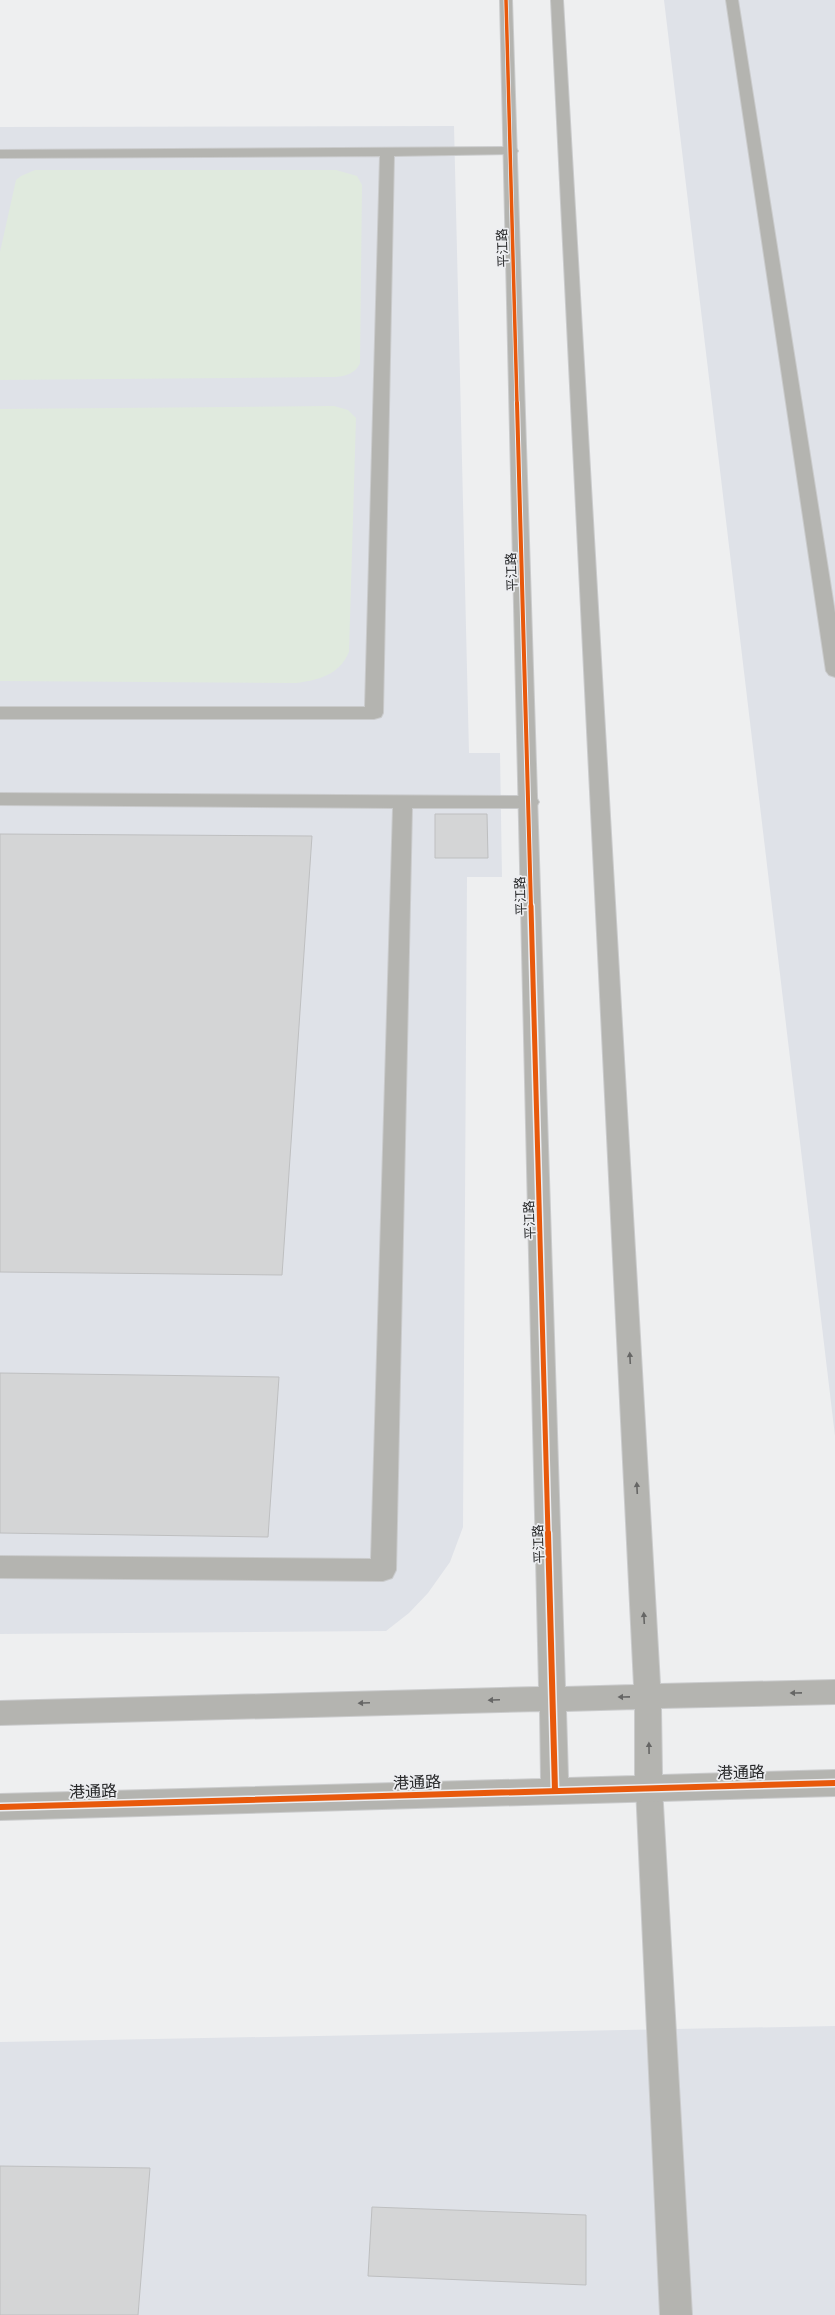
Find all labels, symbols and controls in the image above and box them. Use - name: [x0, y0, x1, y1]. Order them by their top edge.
- street label: 平江路: [494, 228, 511, 268]
- street label: 平江路: [503, 552, 520, 592]
- street label: 平江路: [512, 876, 529, 916]
- street label: 平江路: [521, 1200, 538, 1240]
- one-way arrow: [626, 1352, 633, 1364]
- one-way arrow: [633, 1482, 640, 1494]
- street label: 平江路: [530, 1524, 547, 1564]
- one-way arrow: [640, 1612, 647, 1624]
- one-way arrow: [790, 1689, 802, 1696]
- one-way arrow: [617, 1694, 630, 1700]
- one-way arrow: [487, 1697, 500, 1703]
- one-way arrow: [358, 1700, 370, 1707]
- one-way arrow: [646, 1741, 652, 1754]
- street label: 港通路: [717, 1763, 765, 1781]
- street label: 港通路: [393, 1772, 441, 1792]
- street label: 港通路: [69, 1781, 117, 1801]

